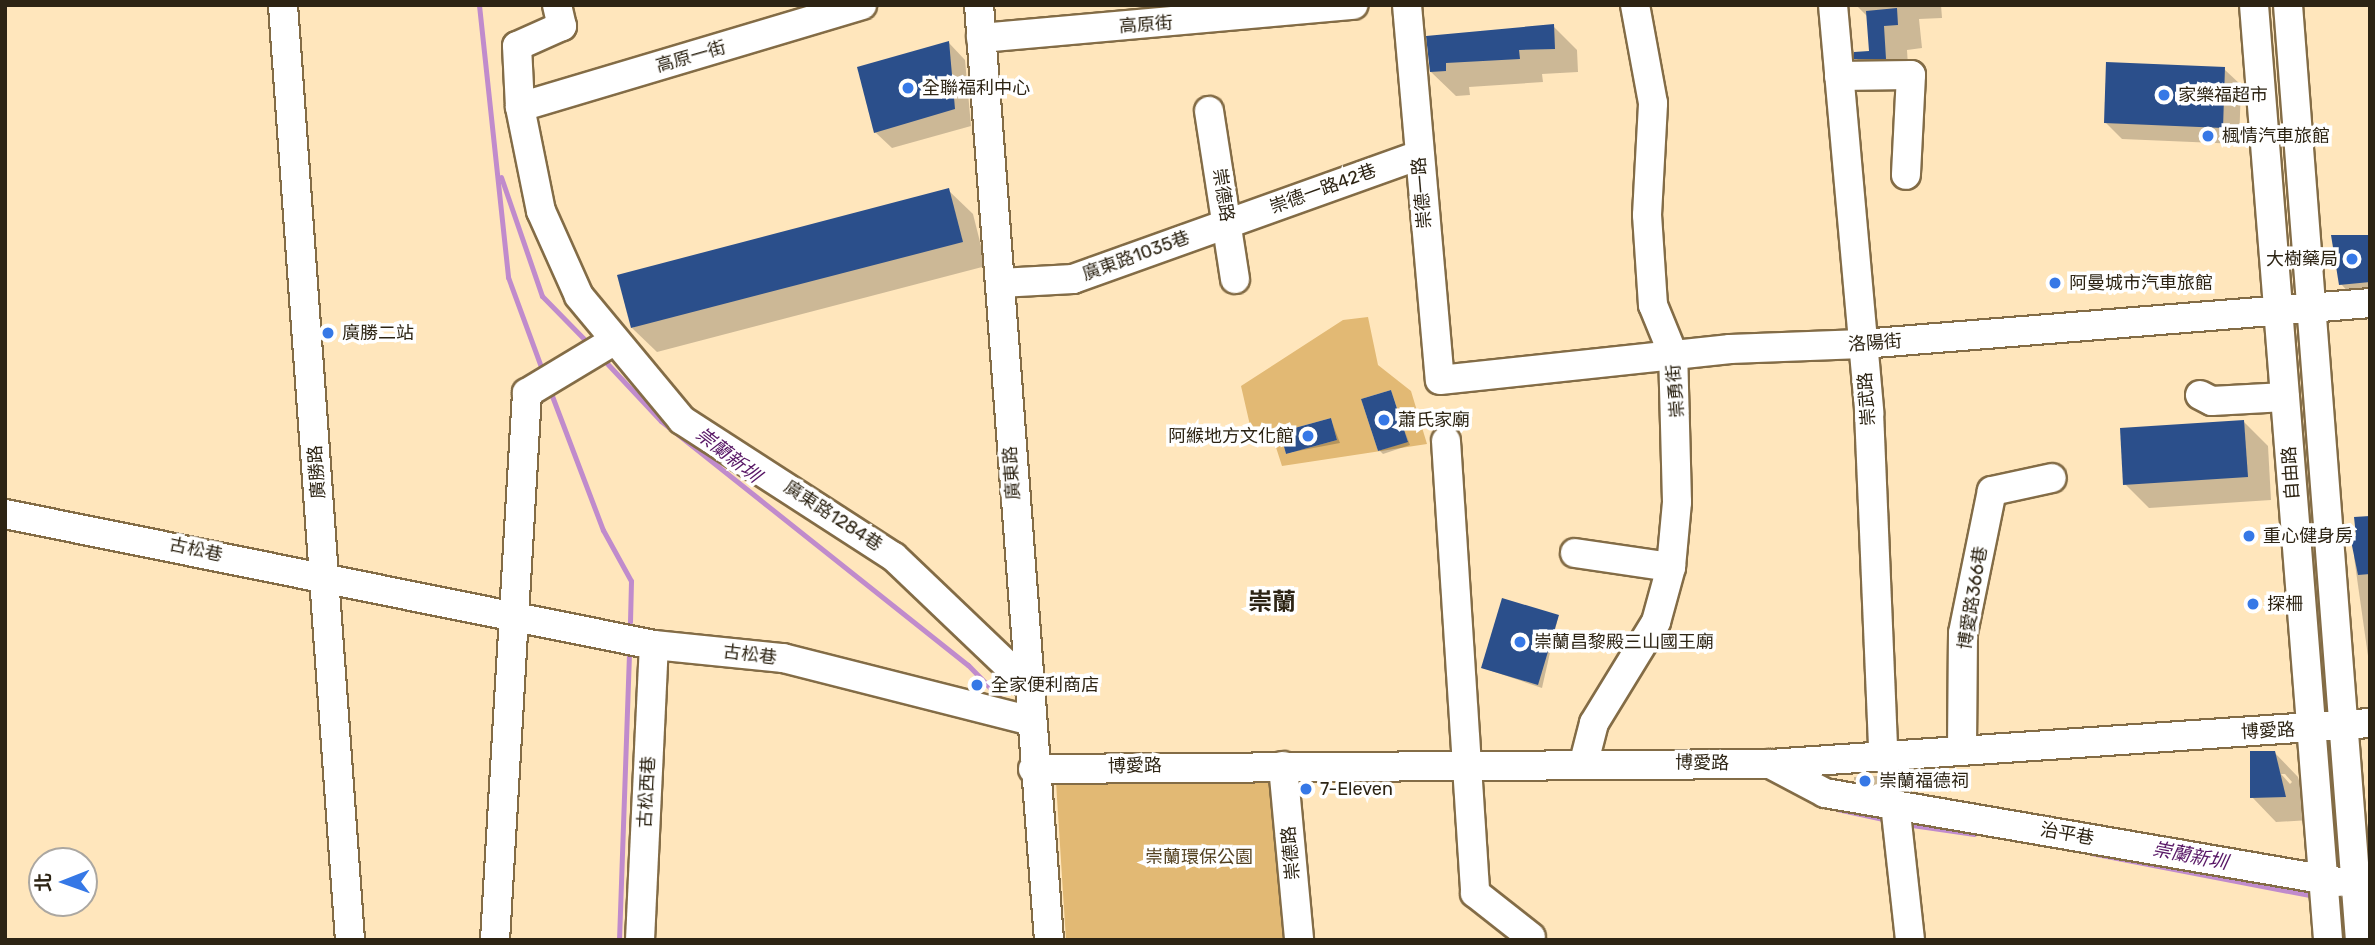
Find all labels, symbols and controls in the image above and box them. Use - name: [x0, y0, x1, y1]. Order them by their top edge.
- street label: 高原街: [1118, 12, 1174, 38]
- street label: 高原一街: [653, 37, 729, 77]
- place label: 全聯福利中心: [922, 77, 1030, 99]
- marker: 全聯福利中心: [900, 80, 916, 96]
- place label: 家樂福超市: [2178, 84, 2268, 106]
- marker: 家樂福超市: [2156, 87, 2172, 103]
- place label: 楓情汽車旅館: [2222, 125, 2330, 147]
- marker: 楓情汽車旅館: [2200, 128, 2216, 144]
- street label: 崇德一路: [1408, 156, 1436, 230]
- street label: 崇德一路42巷: [1267, 160, 1379, 218]
- street label: 崇德路: [1208, 167, 1238, 223]
- street label: 廣東路1035巷: [1079, 227, 1193, 285]
- place label: 大樹藥局: [2266, 248, 2338, 270]
- marker: 大樹藥局: [2344, 251, 2360, 267]
- place label: 阿曼城市汽車旅館: [2069, 272, 2213, 294]
- marker: 阿曼城市汽車旅館: [2047, 275, 2063, 291]
- place label: 廣勝二站: [342, 322, 414, 344]
- marker: 廣勝二站: [320, 325, 336, 341]
- street label: 洛陽街: [1847, 330, 1903, 356]
- street label: 崇勇街: [1663, 363, 1689, 419]
- street label: 崇武路: [1854, 371, 1880, 427]
- place label: 蕭氏家廟: [1398, 409, 1470, 431]
- marker: 蕭氏家廟: [1376, 412, 1392, 428]
- water label: 崇蘭新圳: [691, 423, 765, 487]
- place label: 阿緱地方文化館: [1168, 425, 1294, 447]
- marker: 阿緱地方文化館: [1300, 428, 1316, 444]
- street label: 廣勝路: [304, 444, 330, 500]
- street label: 廣東路: [999, 445, 1025, 501]
- street label: 自由路: [2278, 445, 2304, 501]
- street label: 廣東路1284巷: [780, 476, 886, 556]
- place label: 重心健身房: [2263, 525, 2353, 547]
- marker: 重心健身房: [2241, 528, 2257, 544]
- street label: 古松巷: [167, 534, 225, 566]
- street label: 博愛路366巷: [1954, 545, 1992, 651]
- district label: 崇蘭: [1248, 589, 1296, 617]
- place label: 探柵: [2267, 593, 2303, 615]
- marker: 探柵: [2245, 596, 2261, 612]
- place label: 崇蘭昌黎殿三山國王廟: [1534, 631, 1714, 653]
- marker: 崇蘭昌黎殿三山國王廟: [1512, 634, 1528, 650]
- street label: 古松巷: [722, 641, 778, 669]
- place label: 全家便利商店: [991, 674, 1099, 696]
- marker: 全家便利商店: [969, 677, 985, 693]
- street label: 博愛路: [2240, 719, 2296, 743]
- street label: 博愛路: [1675, 752, 1729, 774]
- street label: 古松西巷: [634, 755, 660, 829]
- street label: 博愛路: [1108, 755, 1162, 777]
- place label: 崇蘭福德祠: [1879, 770, 1969, 792]
- marker: 崇蘭福德祠: [1857, 773, 1873, 789]
- place label: 7-Eleven: [1320, 778, 1393, 800]
- marker: 7-Eleven: [1298, 781, 1314, 797]
- street label: 治平巷: [2039, 819, 2095, 849]
- street label: 崇德路: [1278, 825, 1304, 881]
- water label: 崇蘭新圳: [2151, 838, 2229, 874]
- park label: 崇蘭環保公園: [1145, 846, 1253, 868]
- north arrow: [28, 847, 98, 917]
- text: 北: [32, 873, 55, 892]

